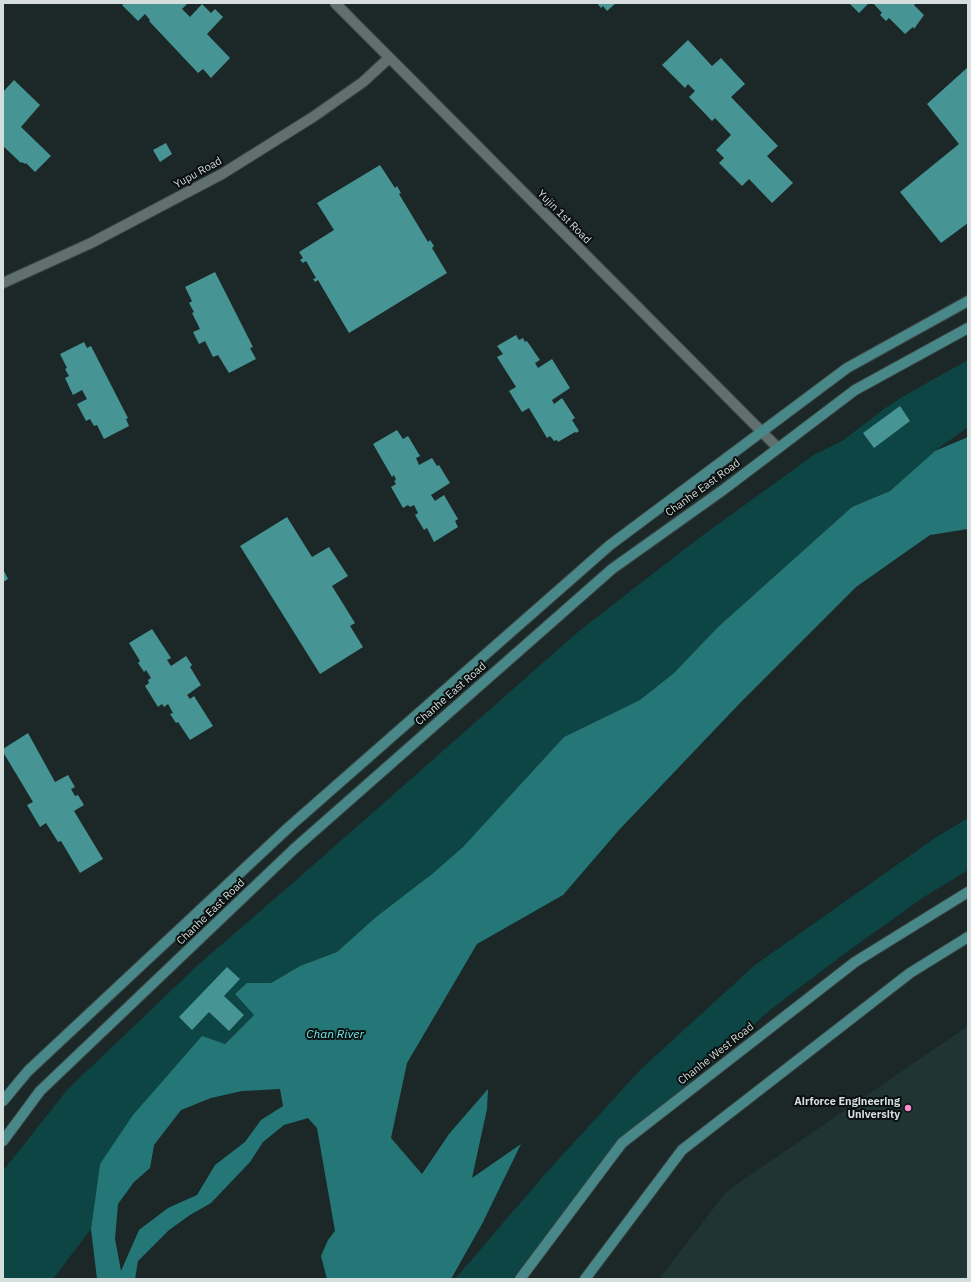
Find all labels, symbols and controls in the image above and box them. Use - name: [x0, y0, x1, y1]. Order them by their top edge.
- street label: Yupu Road: [172, 154, 224, 192]
- street label: Yujin 1st Road: [534, 187, 594, 247]
- street label: Chanhe East Road: [663, 456, 743, 520]
- street label: Chanhe East Road: [413, 660, 489, 728]
- street label: Chanhe East Road: [174, 876, 248, 948]
- street label: Chanhe West Road: [675, 1020, 757, 1088]
- water label: Chan River: [306, 1028, 364, 1042]
- place label: Airforce Engineering University: [794, 1095, 900, 1121]
- marker: Airforce Engineering University: [903, 1103, 913, 1113]

